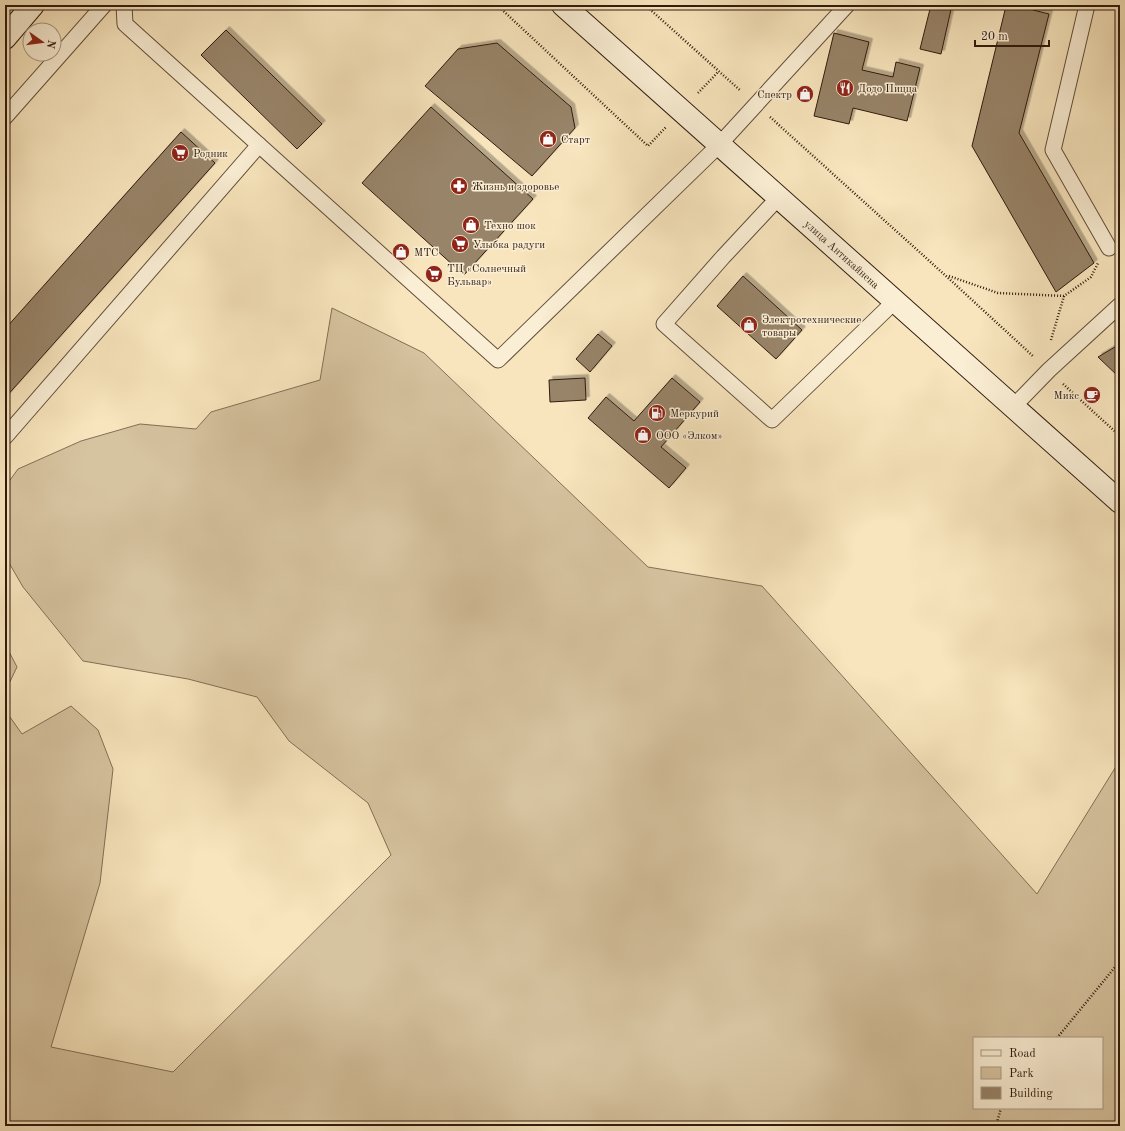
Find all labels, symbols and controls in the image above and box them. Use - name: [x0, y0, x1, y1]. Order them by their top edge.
- north arrow: [22, 22, 62, 62]
- scale bar: [975, 22, 1049, 48]
- text: 20 m: [981, 31, 1008, 43]
- text: N: [44, 39, 57, 50]
- restaurant icon: Додо Пицца: [835, 78, 855, 98]
- shop icon: Спектр: [795, 84, 815, 104]
- place label: Додо Пицца: [858, 84, 918, 95]
- place label: Спектр: [757, 90, 792, 101]
- shop icon: Старт: [538, 129, 558, 149]
- place label: Старт: [561, 135, 590, 146]
- supermarket icon: Родник: [170, 143, 190, 163]
- place label: Родник: [193, 149, 228, 160]
- pharmacy icon: Жизнь и здоровье: [449, 176, 469, 196]
- place label: Жизнь и здоровье: [472, 182, 559, 193]
- shop icon: Техно шок: [461, 215, 481, 235]
- street label: улица Антикайнена: [802, 219, 881, 292]
- place label: Техно шок: [484, 221, 536, 232]
- supermarket icon: Улыбка радуги: [450, 234, 470, 254]
- place label: Улыбка радуги: [473, 240, 545, 251]
- shop icon: МТС: [391, 242, 411, 262]
- place label: МТС: [414, 248, 438, 259]
- supermarket icon: ТЦ «Солнечный Бульвар»: [424, 264, 444, 284]
- place label: ТЦ «Солнечный Бульвар»: [447, 264, 526, 288]
- shop icon: Электротехнические товары: [739, 315, 759, 335]
- place label: Электротехнические товары: [762, 315, 861, 339]
- cafe icon: Микс: [1082, 385, 1102, 405]
- place label: Микс: [1054, 391, 1079, 402]
- fuel station icon: Меркурий: [647, 403, 667, 423]
- place label: Меркурий: [670, 409, 719, 420]
- shop icon: ООО «Элком»: [633, 425, 653, 445]
- place label: ООО «Элком»: [656, 431, 723, 442]
- legend: [973, 1037, 1103, 1109]
- text: Road: [1009, 1048, 1036, 1060]
- text: Park: [1009, 1068, 1034, 1080]
- text: Building: [1009, 1088, 1053, 1100]

